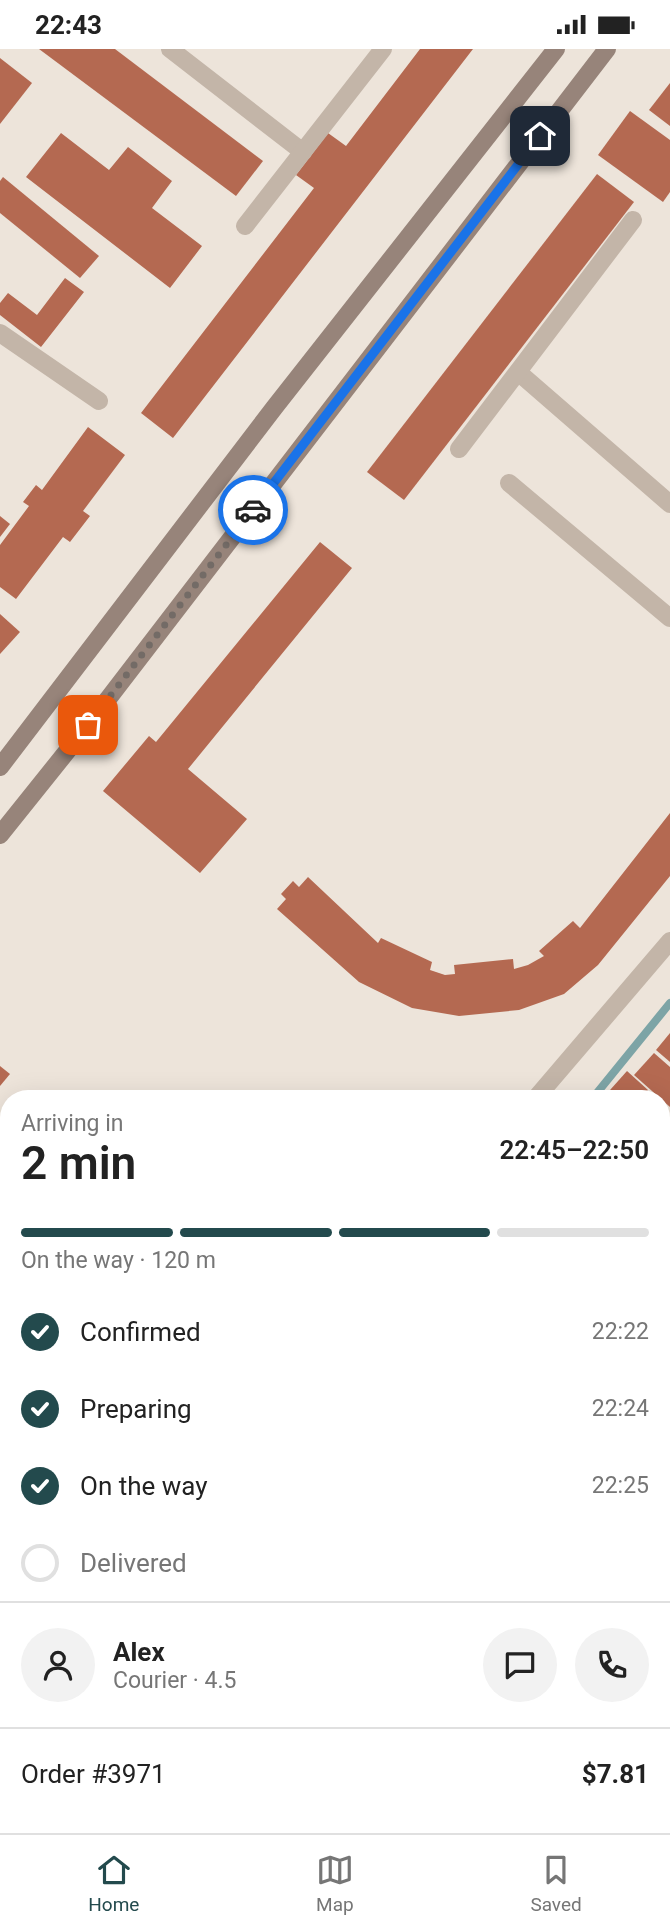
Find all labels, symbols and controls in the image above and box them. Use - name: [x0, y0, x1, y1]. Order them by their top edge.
- text: 22:43: [35, 10, 102, 40]
- pin: [510, 106, 570, 166]
- icon: home: [521, 117, 559, 155]
- courier: [218, 475, 288, 545]
- icon: car: [234, 491, 272, 529]
- pin: [58, 695, 118, 755]
- icon: bag: [69, 706, 107, 744]
- text: Arriving in: [21, 1110, 124, 1137]
- text: 22:45–22:50: [499, 1135, 649, 1165]
- text: 2 min: [21, 1136, 136, 1190]
- text: On the way · 120 m: [21, 1247, 216, 1274]
- icon: check: [21, 1313, 59, 1351]
- text: Confirmed: [80, 1317, 201, 1347]
- text: 22:22: [592, 1318, 649, 1345]
- icon: check: [21, 1390, 59, 1428]
- text: Preparing: [80, 1394, 192, 1424]
- text: 22:24: [592, 1395, 649, 1422]
- icon: check: [21, 1467, 59, 1505]
- text: On the way: [80, 1471, 208, 1501]
- text: 22:25: [592, 1472, 649, 1499]
- text: Delivered: [80, 1548, 187, 1578]
- button: person: [21, 1628, 95, 1702]
- button: chat: [483, 1628, 557, 1702]
- button: phone: [575, 1628, 649, 1702]
- text: Alex: [113, 1637, 165, 1667]
- text: Courier · 4.5: [113, 1667, 236, 1694]
- text: Order #3971: [21, 1759, 166, 1789]
- text: $7.81: [582, 1759, 649, 1789]
- tab: Home: [88, 1851, 139, 1916]
- tab: Map: [316, 1851, 354, 1916]
- tab: Saved: [530, 1851, 582, 1916]

